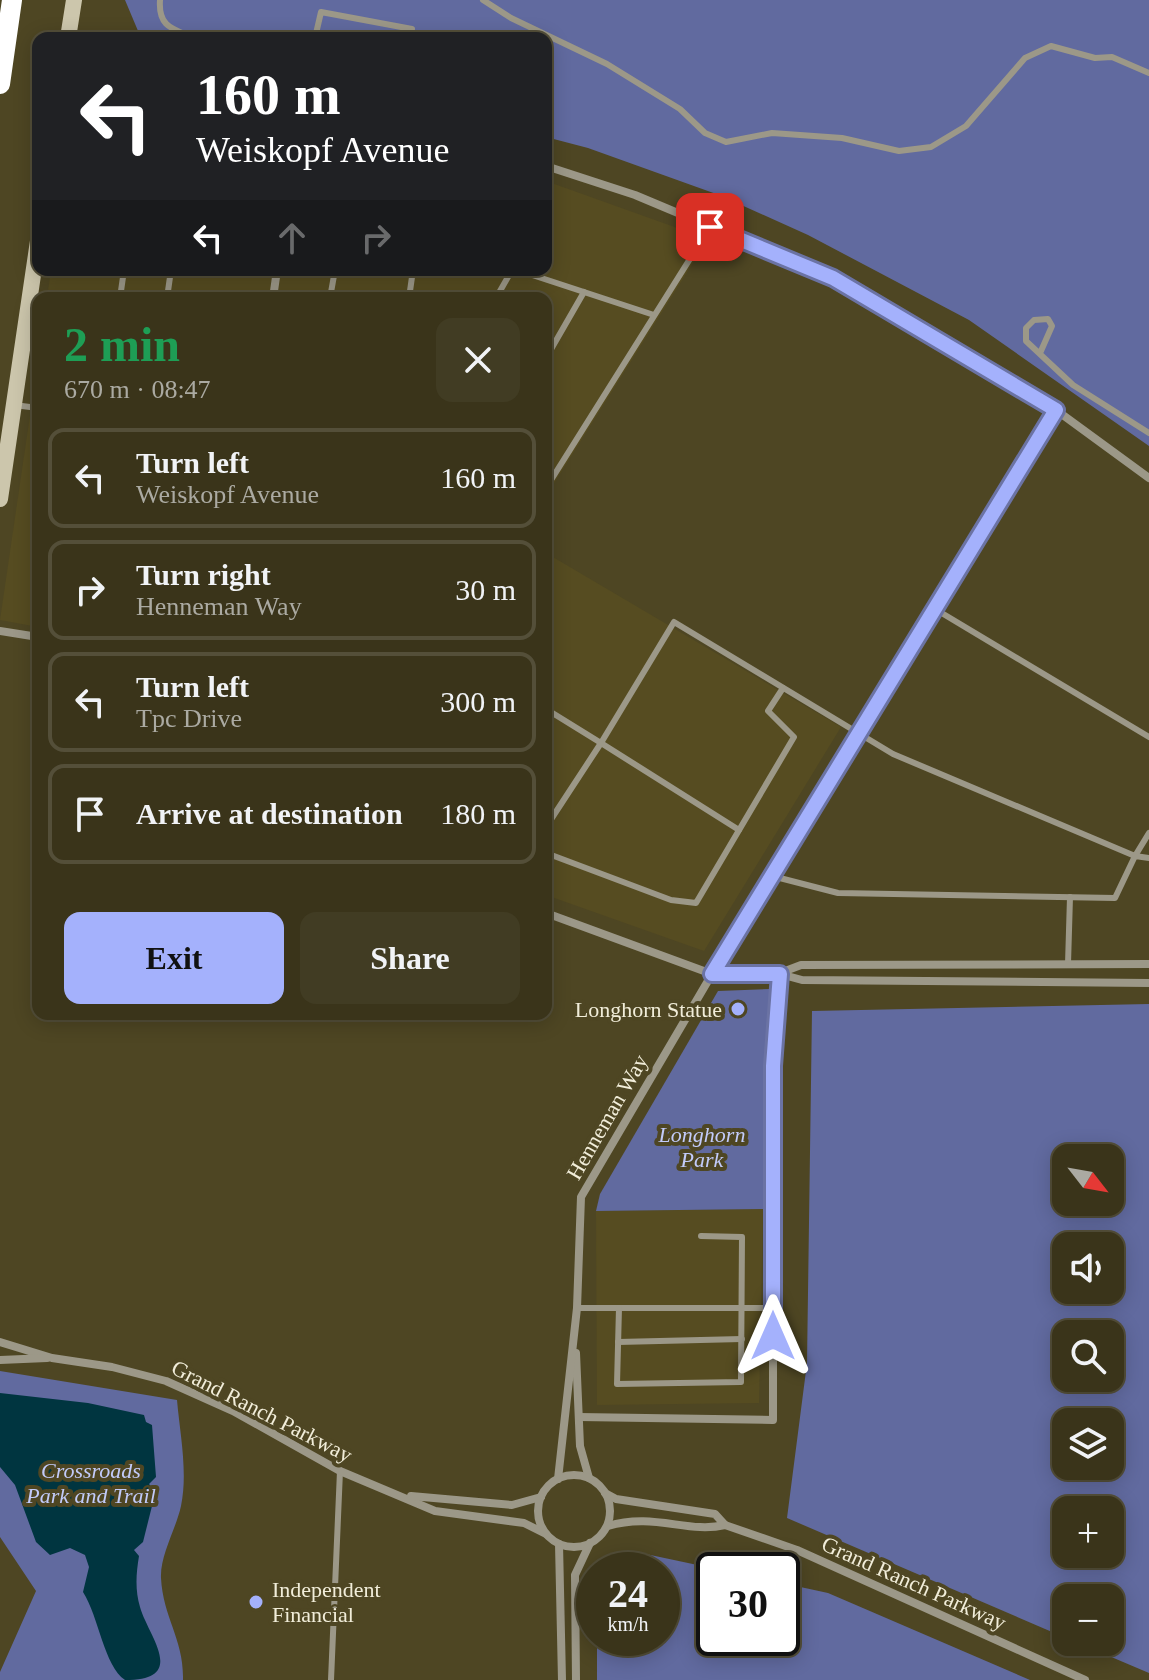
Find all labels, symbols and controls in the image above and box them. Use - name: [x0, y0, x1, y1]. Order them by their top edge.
- icon: left: [64, 64, 168, 168]
- text: 160 m: [196, 64, 341, 126]
- text: Weiskopf Avenue: [196, 130, 449, 170]
- pin: [676, 193, 744, 261]
- icon: arrive: [688, 205, 732, 249]
- icon: left: [186, 216, 230, 260]
- icon: ahead: [270, 216, 314, 260]
- icon: right: [354, 216, 398, 260]
- text: 2 min: [64, 318, 180, 371]
- button: close: [436, 318, 520, 402]
- text: 670 m · 08:47: [64, 375, 211, 404]
- text: Turn left: [136, 446, 249, 479]
- icon: left: [68, 456, 112, 500]
- text: 160 m: [440, 461, 516, 494]
- text: Weiskopf Avenue: [136, 480, 319, 509]
- text: Turn right: [136, 558, 271, 591]
- icon: right: [68, 568, 112, 612]
- text: 30 m: [455, 573, 516, 606]
- text: Henneman Way: [136, 592, 302, 621]
- text: Turn left: [136, 670, 249, 703]
- icon: left: [68, 680, 112, 724]
- text: 300 m: [440, 685, 516, 718]
- text: Tpc Drive: [136, 704, 242, 733]
- icon: arrive: [68, 792, 112, 836]
- text: Arrive at destination: [136, 797, 403, 830]
- text: 180 m: [440, 797, 516, 830]
- button: Exit: [64, 912, 284, 1004]
- button: Share: [300, 912, 520, 1004]
- place label: Longhorn Statue: [575, 997, 722, 1022]
- marker: Longhorn Statue: [729, 1000, 747, 1018]
- street label: Henneman Way: [561, 1050, 653, 1184]
- park label: Longhorn Park: [658, 1122, 745, 1172]
- north arrow: [1052, 1144, 1124, 1216]
- map controls: [1052, 1144, 1124, 1656]
- button: sound: [1052, 1232, 1124, 1304]
- position arrow: [731, 1294, 815, 1378]
- button: search: [1052, 1320, 1124, 1392]
- street label: Grand Ranch Parkway: [168, 1355, 356, 1467]
- button: layers: [1052, 1408, 1124, 1480]
- park label: Crossroads Park and Trail: [25, 1458, 156, 1508]
- button: +: [1052, 1496, 1124, 1568]
- street label: Grand Ranch Parkway: [818, 1531, 1010, 1635]
- speed limit sign: 30: [696, 1552, 800, 1656]
- text: 24: [608, 1571, 648, 1616]
- place label: Independent Financial: [272, 1577, 381, 1627]
- button: −: [1052, 1584, 1124, 1656]
- marker: Independent Financial: [247, 1593, 265, 1611]
- text: km/h: [607, 1613, 649, 1635]

